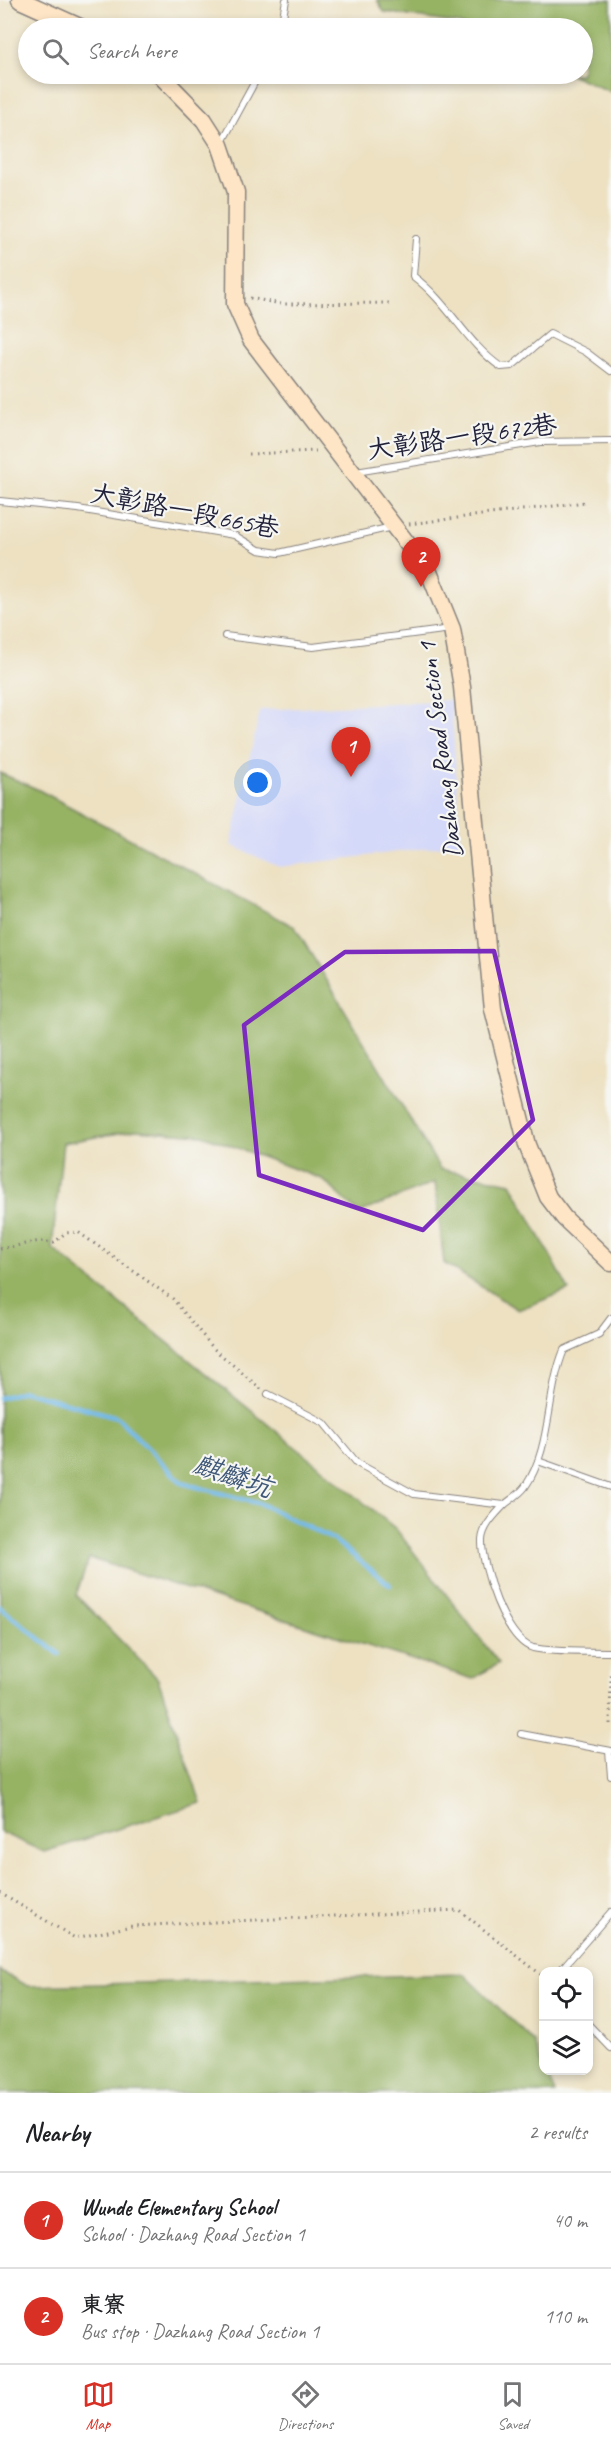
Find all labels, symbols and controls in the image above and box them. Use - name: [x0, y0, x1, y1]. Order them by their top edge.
- search box: [18, 18, 593, 84]
- icon: search: [39, 35, 72, 68]
- text: Search here: [87, 37, 177, 65]
- street label: 大彰路一段672巷: [365, 407, 559, 467]
- street label: 大彰路一段665巷: [88, 477, 282, 545]
- pin: 2: [402, 538, 440, 587]
- street label: Dazhang Road Section 1: [410, 639, 470, 860]
- pin: 1: [332, 728, 370, 777]
- your location: [243, 768, 272, 797]
- water label: 麒麟坑: [189, 1447, 280, 1506]
- map controls: [539, 1967, 593, 2075]
- button: locate: [539, 1967, 593, 2021]
- button: layers: [539, 2021, 593, 2075]
- text: Nearby: [24, 2116, 89, 2149]
- text: 2 results: [528, 2120, 587, 2145]
- text: Wunde Elementary School: [81, 2194, 276, 2222]
- text: 1: [39, 2208, 48, 2233]
- text: 40 m: [553, 2208, 587, 2233]
- text: School · Dazhang Road Section 1: [81, 2222, 305, 2247]
- text: 東寮: [81, 2291, 125, 2319]
- text: 2: [39, 2304, 48, 2329]
- text: 110 m: [544, 2304, 587, 2329]
- text: Bus stop · Dazhang Road Section 1: [81, 2319, 320, 2344]
- tab: Map: [82, 2378, 115, 2434]
- tab: Directions: [278, 2378, 333, 2434]
- tab: Saved: [496, 2378, 529, 2434]

